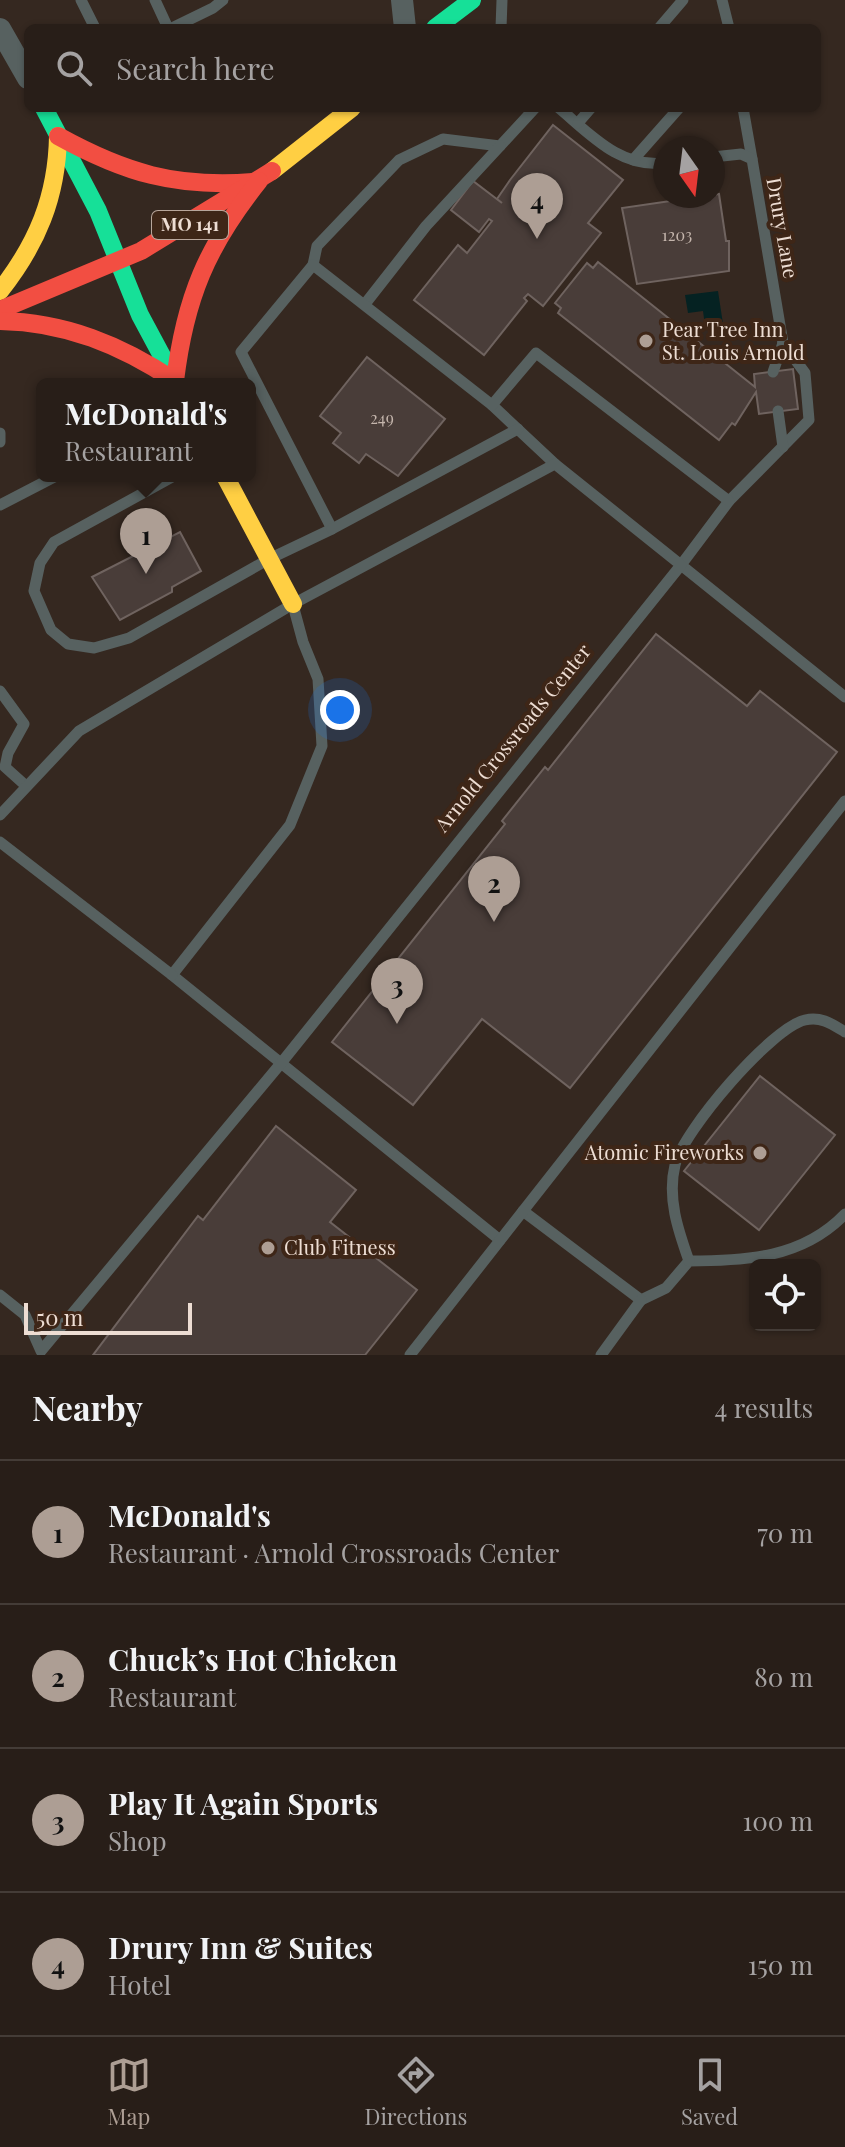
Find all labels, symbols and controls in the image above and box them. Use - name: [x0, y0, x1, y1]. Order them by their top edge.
- search box: [24, 24, 821, 112]
- icon: search: [52, 46, 96, 90]
- text: Search here: [116, 48, 275, 88]
- north arrow: [653, 136, 725, 208]
- pin: 4: [511, 173, 563, 239]
- street label: Drury Lane: [761, 175, 806, 280]
- road number: MO 141: [152, 211, 228, 239]
- house number: 1203: [662, 224, 692, 245]
- place label: Pear Tree Inn St. Louis Arnold: [662, 315, 805, 365]
- marker: Pear Tree Inn St. Louis Arnold: [637, 332, 655, 350]
- popup: [36, 378, 256, 482]
- text: McDonald's: [65, 393, 227, 433]
- house number: 249: [370, 407, 394, 428]
- text: Restaurant: [65, 433, 193, 468]
- pin: 1: [120, 508, 172, 574]
- street label: Arnold Crossroads Center: [427, 637, 596, 837]
- your location: [320, 690, 360, 730]
- pin: 2: [468, 856, 520, 922]
- pin: 3: [371, 958, 423, 1024]
- place label: Atomic Fireworks: [584, 1138, 744, 1165]
- marker: Atomic Fireworks: [751, 1144, 769, 1162]
- place label: Club Fitness: [284, 1233, 396, 1260]
- marker: Club Fitness: [259, 1239, 277, 1257]
- map controls: [749, 1259, 821, 1331]
- button: locate: [749, 1259, 821, 1331]
- scale bar: [24, 1299, 192, 1335]
- text: 50 m: [36, 1302, 83, 1332]
- text: Nearby: [32, 1384, 143, 1430]
- text: 4 results: [714, 1390, 813, 1425]
- text: McDonald's: [108, 1495, 271, 1535]
- text: 1: [53, 1515, 63, 1550]
- text: 70 m: [757, 1515, 813, 1550]
- text: Restaurant · Arnold Crossroads Center: [108, 1535, 559, 1570]
- text: Chuck’s Hot Chicken: [108, 1639, 397, 1679]
- text: 2: [51, 1659, 65, 1694]
- text: 80 m: [754, 1659, 813, 1694]
- text: Restaurant: [108, 1679, 236, 1714]
- text: Play It Again Sports: [108, 1783, 378, 1823]
- text: 3: [52, 1803, 64, 1838]
- text: 100 m: [743, 1803, 813, 1838]
- text: Shop: [108, 1823, 167, 1858]
- text: Drury Inn & Suites: [108, 1927, 373, 1967]
- text: 4: [51, 1947, 65, 1982]
- text: 150 m: [748, 1947, 813, 1982]
- text: Hotel: [108, 1967, 171, 2002]
- tab: Map: [107, 2053, 151, 2131]
- tab: Directions: [364, 2053, 467, 2131]
- tab: Saved: [681, 2053, 738, 2131]

